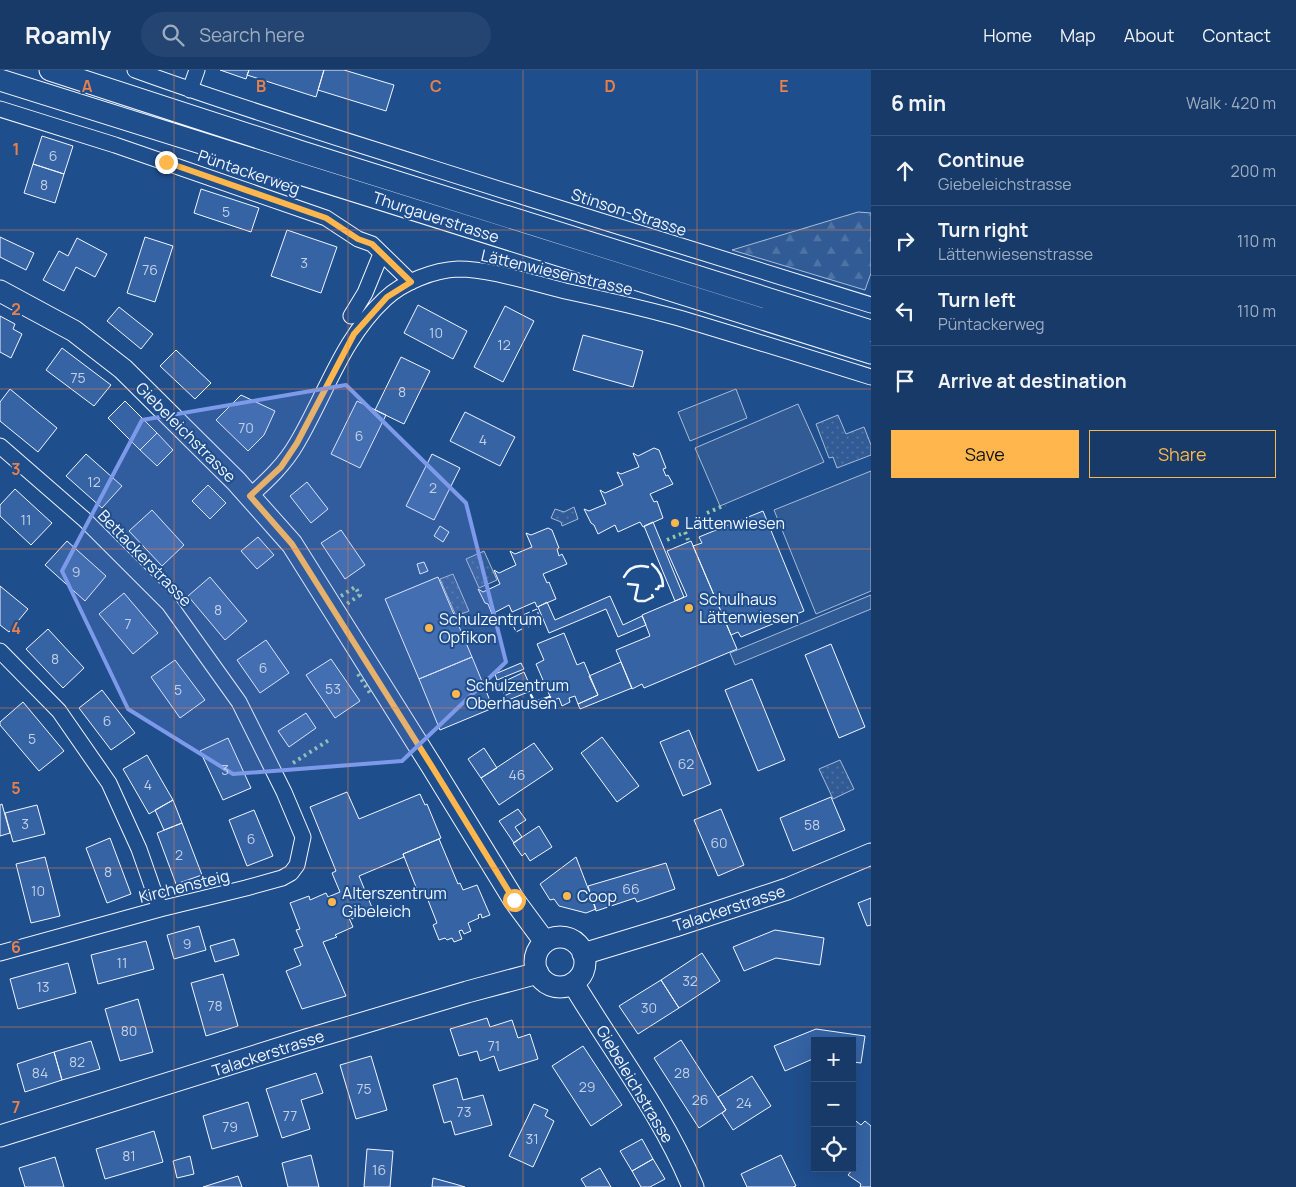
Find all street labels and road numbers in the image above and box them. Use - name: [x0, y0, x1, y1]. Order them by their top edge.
- street label: Püntackerweg: [195, 144, 303, 200]
- street label: Stinson-Strasse: [568, 183, 690, 241]
- street label: Thurgauerstrasse: [370, 186, 502, 248]
- street label: Lättenwiesenstrasse: [479, 244, 635, 300]
- street label: Giebeleichstrasse: [131, 377, 241, 487]
- street label: Bettackerstrasse: [93, 505, 197, 611]
- street label: Kirchensteig: [136, 864, 232, 908]
- street label: Talackerstrasse: [670, 880, 788, 936]
- street label: Giebeleichstrasse: [591, 1021, 679, 1147]
- street label: Talackerstrasse: [209, 1025, 327, 1081]

